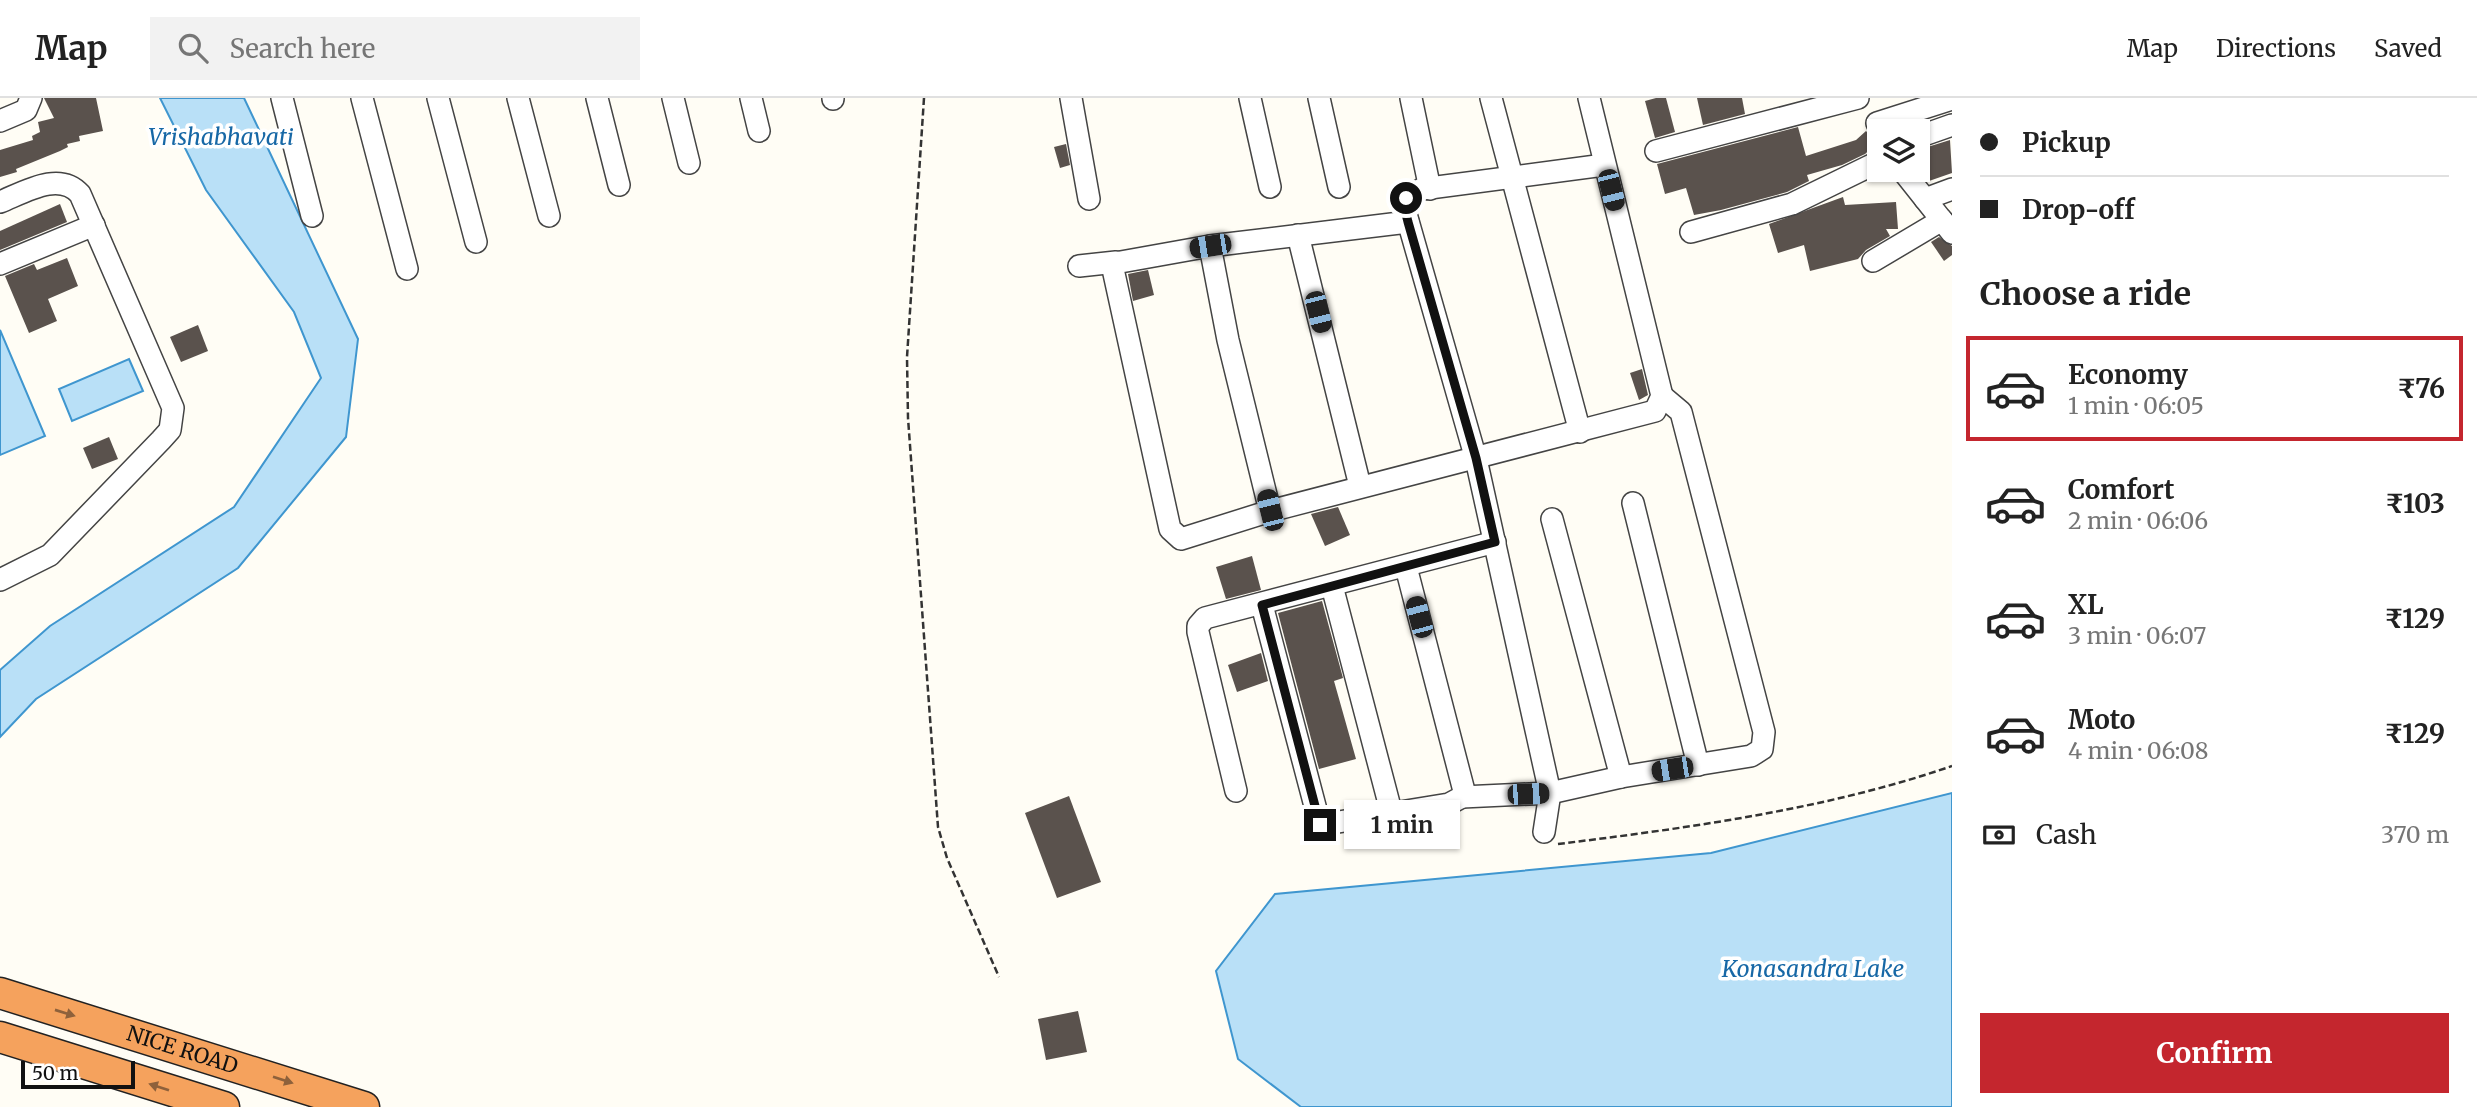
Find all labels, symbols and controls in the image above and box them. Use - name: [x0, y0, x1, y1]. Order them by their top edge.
- search box: [150, 17, 640, 80]
- text: Map: [35, 28, 108, 69]
- icon: search: [174, 29, 212, 67]
- text: Search here: [230, 32, 375, 65]
- text: Map: [2127, 33, 2178, 64]
- text: Directions: [2216, 33, 2336, 64]
- text: Saved: [2374, 33, 2442, 64]
- map controls: [1867, 119, 1930, 182]
- button: layers: [1867, 119, 1930, 182]
- water label: Vrishabhavati: [148, 122, 294, 151]
- text: Pickup: [2022, 126, 2111, 159]
- car: [1596, 167, 1627, 213]
- route start: [1390, 182, 1422, 214]
- text: Drop-off: [2022, 193, 2135, 226]
- car: [1188, 232, 1233, 260]
- text: Choose a ride: [1980, 274, 2191, 314]
- car: [1303, 289, 1334, 335]
- icon: car: [1984, 357, 2047, 420]
- text: Economy: [2068, 358, 2188, 391]
- text: ₹76: [2397, 372, 2445, 405]
- text: 1 min · 06:05: [2068, 391, 2204, 420]
- icon: car: [1984, 472, 2047, 535]
- text: Comfort: [2068, 473, 2174, 506]
- car: [1255, 487, 1286, 533]
- text: ₹103: [2385, 487, 2445, 520]
- text: 2 min · 06:06: [2068, 506, 2208, 535]
- icon: car: [1984, 587, 2047, 650]
- text: XL: [2068, 588, 2104, 621]
- car: [1404, 594, 1435, 640]
- text: ₹129: [2385, 602, 2445, 635]
- text: 3 min · 06:07: [2068, 621, 2206, 650]
- icon: car: [1984, 702, 2047, 765]
- text: Moto: [2068, 703, 2135, 736]
- text: ₹129: [2385, 717, 2445, 750]
- text: 4 min · 06:08: [2068, 736, 2208, 765]
- car: [1650, 755, 1695, 783]
- car: [1507, 783, 1550, 805]
- callout: 1 min: [1344, 800, 1460, 850]
- route end: [1304, 809, 1336, 841]
- text: 1 min: [1371, 810, 1433, 839]
- icon: cash: [1980, 816, 2018, 854]
- text: Cash: [2036, 818, 2097, 851]
- text: 370 m: [2381, 820, 2449, 849]
- water label: Konasandra Lake: [1721, 954, 1904, 983]
- one-way arrow: [55, 1009, 76, 1019]
- button: Confirm: [1980, 1013, 2449, 1093]
- street label: NICE ROAD: [123, 1020, 242, 1080]
- scale bar: [21, 1058, 135, 1090]
- text: 50 m: [32, 1061, 78, 1085]
- one-way arrow: [272, 1076, 293, 1086]
- one-way arrow: [149, 1081, 170, 1091]

